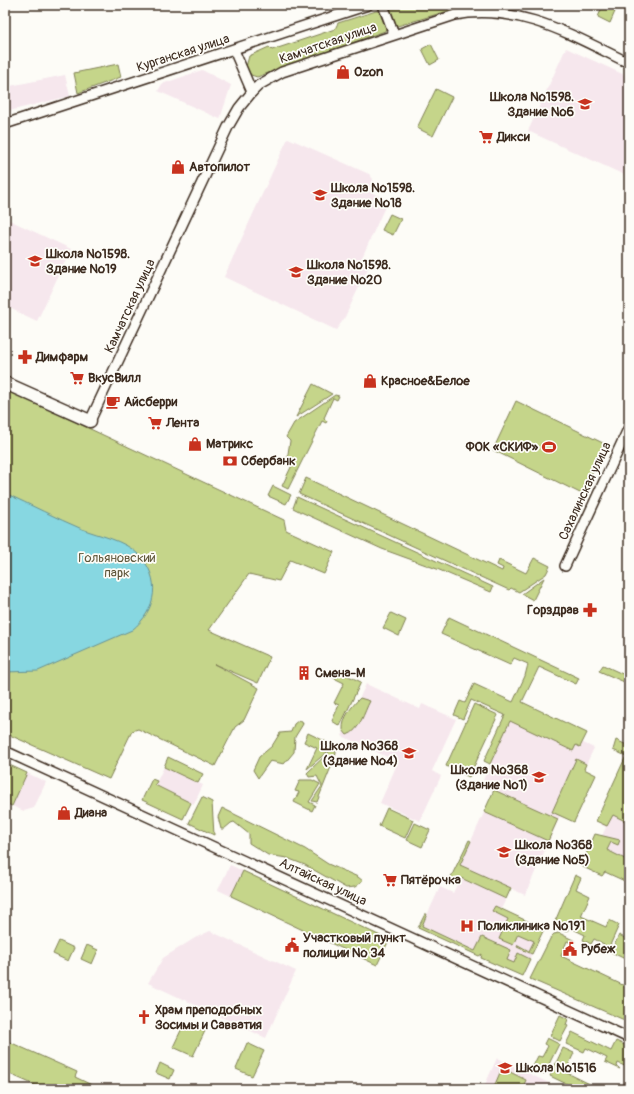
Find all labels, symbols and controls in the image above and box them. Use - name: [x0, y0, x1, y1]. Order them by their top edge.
- street label: Камчатская улица: [277, 19, 379, 67]
- street label: Курганская улица: [134, 30, 232, 76]
- shop icon: Ozon: [335, 64, 351, 80]
- place label: Ozon: [354, 64, 384, 80]
- place label: Школа №1598. Здание №6: [489, 89, 574, 120]
- school or university icon: Школа №1598. Здание №6: [577, 96, 593, 112]
- supermarket icon: Дикси: [478, 129, 494, 145]
- place label: Дикси: [496, 129, 530, 145]
- shop icon: Автопилот: [170, 159, 186, 175]
- place label: Автопилот: [189, 159, 251, 175]
- place label: Школа №1598. Здание №18: [330, 180, 415, 211]
- school or university icon: Школа №1598. Здание №18: [312, 187, 328, 203]
- place label: Школа №1598. Здание №19: [45, 246, 130, 277]
- school or university icon: Школа №1598. Здание №19: [27, 253, 43, 269]
- street label: Камчатская улица: [101, 256, 159, 356]
- place label: Школа №1598. Здание №20: [306, 257, 391, 288]
- school or university icon: Школа №1598. Здание №20: [288, 264, 304, 280]
- pharmacy icon: Димфарм: [17, 349, 33, 365]
- place label: Димфарм: [35, 349, 89, 365]
- supermarket icon: ВкусВилл: [69, 370, 85, 386]
- place label: ВкусВилл: [88, 370, 141, 386]
- shop icon: Красное&Белое: [362, 373, 378, 389]
- place label: Красное&Белое: [381, 373, 470, 389]
- cafe icon: Айсберри: [105, 394, 121, 410]
- place label: Айсберри: [124, 394, 177, 410]
- supermarket icon: Лента: [147, 415, 163, 431]
- place label: Лента: [165, 415, 199, 431]
- shop icon: Матрикс: [187, 436, 203, 452]
- place label: Матрикс: [206, 436, 254, 452]
- place label: ФОК «СКИФ»: [465, 439, 538, 455]
- sports icon: ФОК «СКИФ»: [541, 439, 557, 455]
- street label: Сахалинская улица: [555, 439, 615, 543]
- bank icon: Сбербанк: [222, 453, 238, 469]
- place label: Сбербанк: [241, 453, 296, 469]
- park label: Гольяновcкий парк: [78, 550, 156, 581]
- place label: Горздрав: [527, 602, 579, 618]
- pharmacy icon: Горздрав: [582, 602, 598, 618]
- building icon: Смена-М: [296, 665, 312, 681]
- place label: Смена-М: [315, 665, 365, 681]
- place label: Школа №368 (Здание №4): [320, 738, 398, 769]
- school or university icon: Школа №368 (Здание №4): [401, 745, 417, 761]
- place label: Школа №368 (Здание №1): [450, 762, 528, 793]
- school or university icon: Школа №368 (Здание №1): [531, 769, 547, 785]
- shop icon: Диана: [56, 805, 72, 821]
- place label: Диана: [74, 805, 107, 821]
- place label: Школа №368 (Здание №5): [514, 837, 593, 868]
- school or university icon: Школа №368 (Здание №5): [496, 844, 512, 860]
- street label: Алтайская улица: [277, 855, 369, 909]
- supermarket icon: Пятёрочка: [382, 872, 398, 888]
- place label: Пятёрочка: [401, 872, 461, 888]
- hospital icon: Поликлиника №191: [459, 918, 475, 934]
- place label: Поликлиника №191: [478, 918, 585, 934]
- place label: Участковый пункт полиции № 34: [303, 930, 406, 961]
- public building icon: Участковый пункт полиции № 34: [284, 937, 300, 953]
- public building icon: Рубеж: [562, 941, 578, 957]
- place label: Рубеж: [581, 941, 616, 957]
- place label: Храм преподобных Зосимы и Савватия: [155, 1002, 262, 1033]
- church icon: Храм преподобных Зосимы и Савватия: [136, 1009, 152, 1025]
- school or university icon: Школа №1516: [497, 1060, 513, 1076]
- place label: Школа №1516: [515, 1060, 597, 1076]

